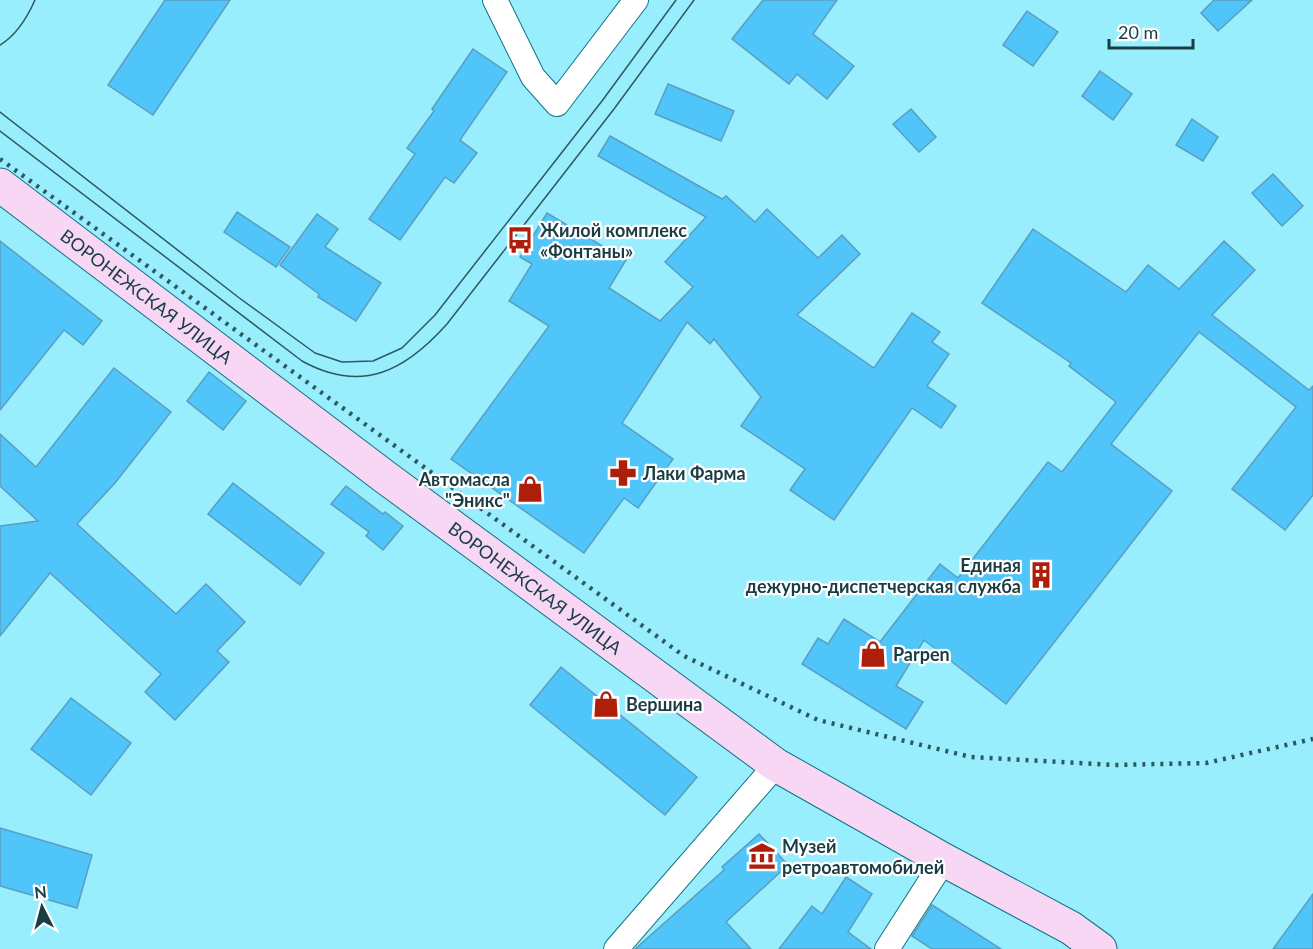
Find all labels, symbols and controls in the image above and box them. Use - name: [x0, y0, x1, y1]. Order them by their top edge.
- scale bar: [1109, 12, 1193, 50]
- text: 20 m: [1118, 21, 1158, 43]
- place label: Жилой комплекс «Фонтаны»: [540, 219, 687, 262]
- street label: ВОРОНЕЖСКАЯ УЛИЦА: [56, 224, 237, 369]
- bus stop icon: Жилой комплекс «Фонтаны»: [505, 225, 535, 255]
- pharmacy icon: Лаки Фарма: [608, 458, 638, 488]
- place label: Лаки Фарма: [642, 462, 746, 484]
- place label: Автомасла "Эникс": [418, 468, 510, 511]
- shop icon: Автомасла "Эникс": [515, 474, 545, 504]
- street label: ВОРОНЕЖСКАЯ УЛИЦА: [444, 517, 627, 659]
- place label: Единая дежурно-диспетчерская служба: [746, 554, 1021, 597]
- building icon: Единая дежурно-диспетчерская служба: [1026, 560, 1056, 590]
- shop icon: Parpen: [858, 639, 888, 669]
- place label: Parpen: [893, 643, 950, 665]
- shop icon: Вершина: [591, 689, 621, 719]
- place label: Вершина: [626, 693, 702, 715]
- place label: Музей ретроавтомобилей: [782, 835, 944, 878]
- museum icon: Музей ретроавтомобилей: [747, 841, 777, 871]
- north arrow: [12, 877, 72, 937]
- text: N: [33, 881, 48, 902]

